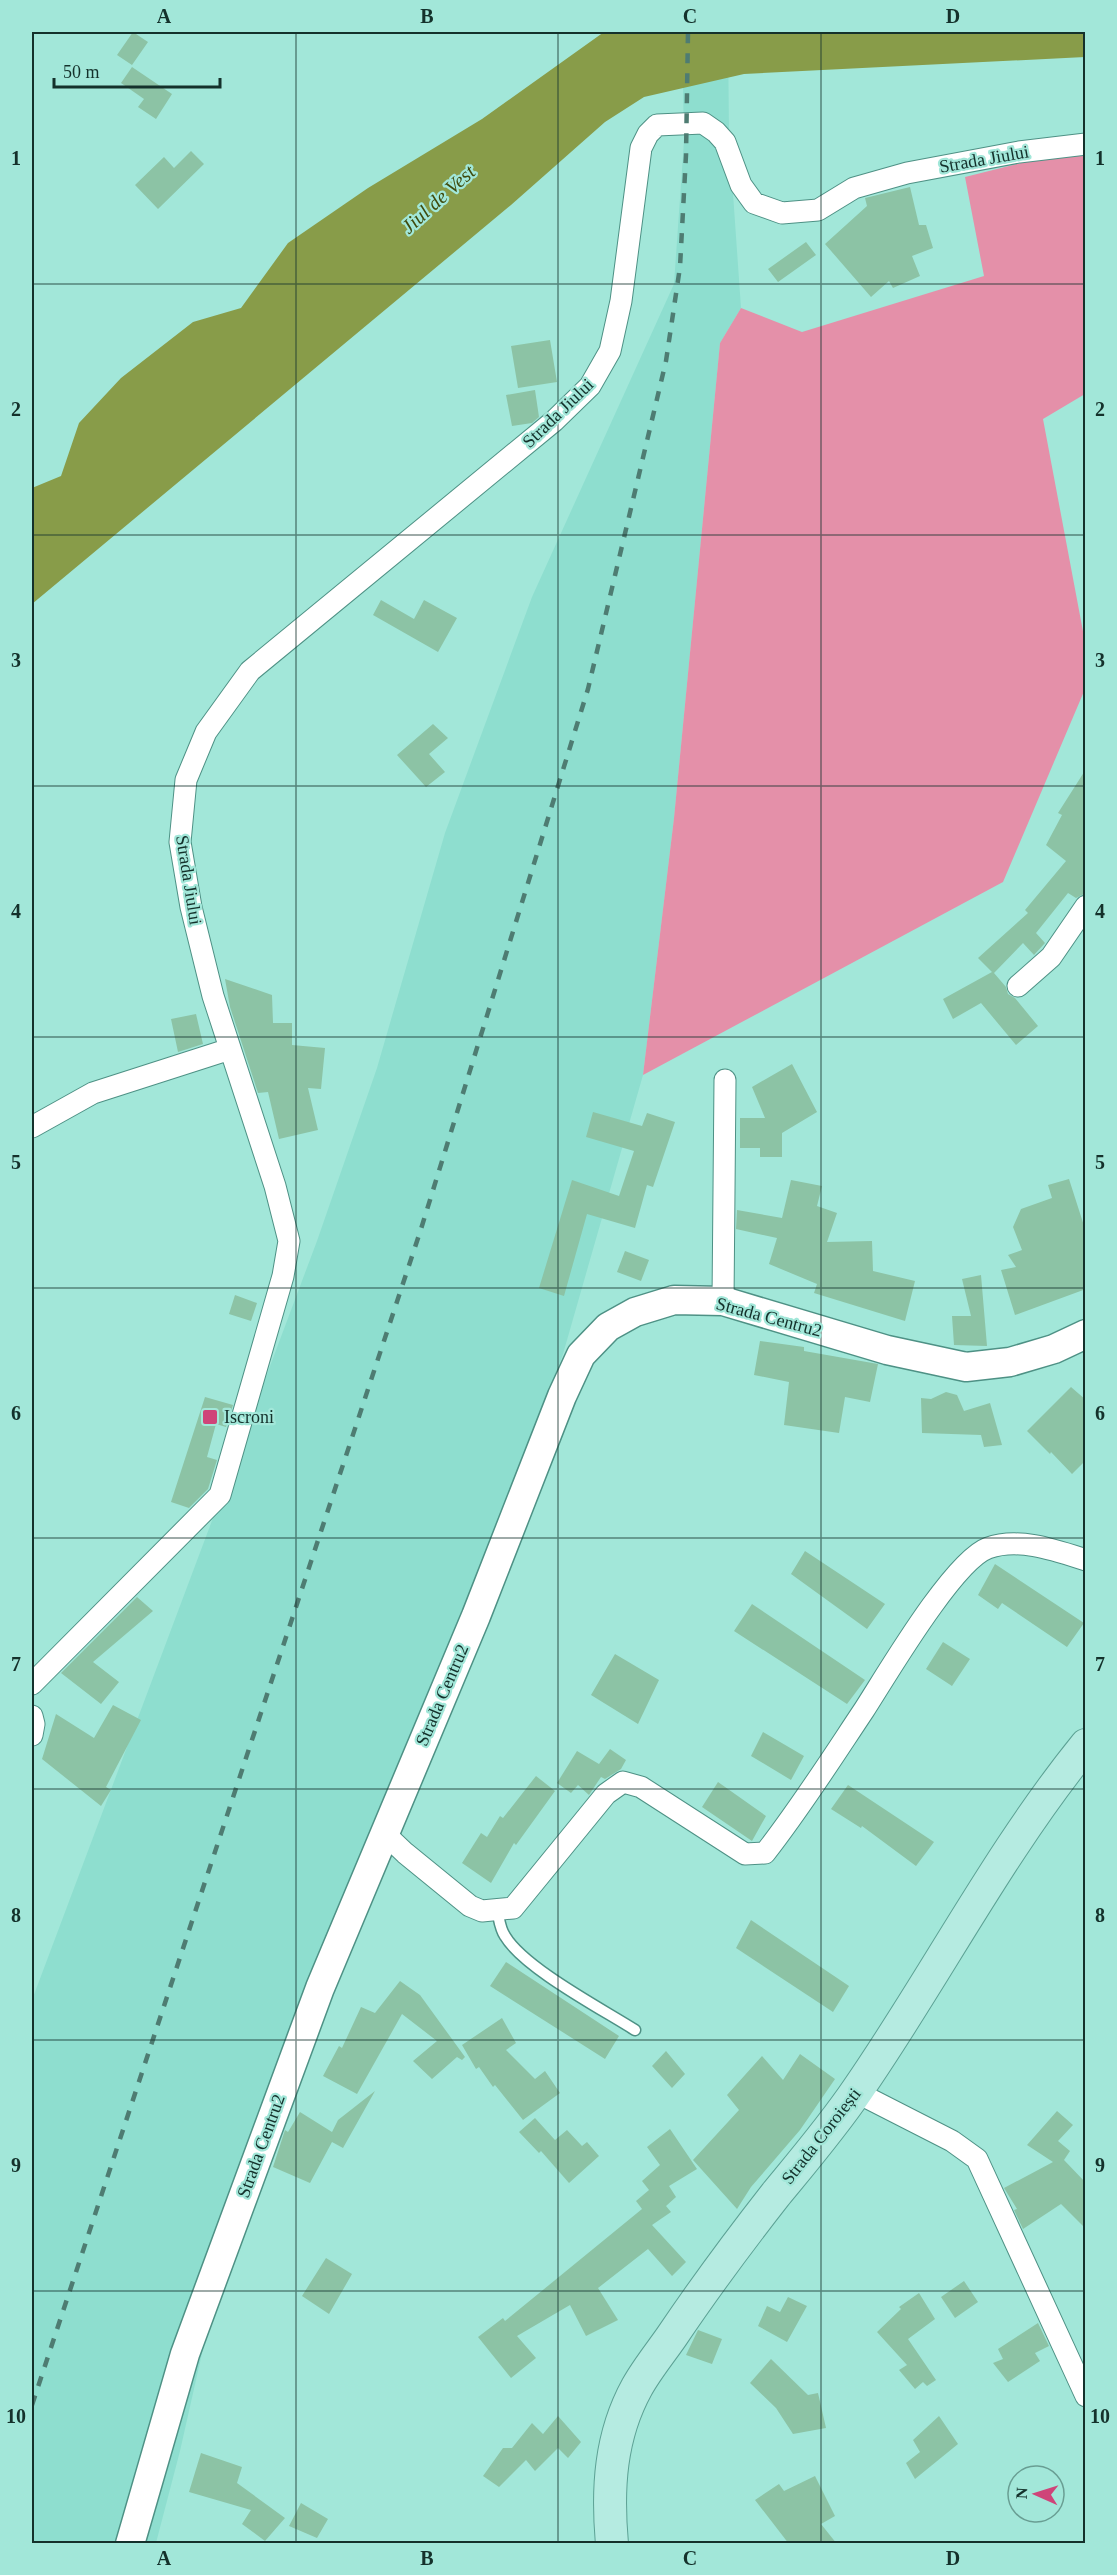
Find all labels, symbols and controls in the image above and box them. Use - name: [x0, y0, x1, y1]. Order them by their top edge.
- text: A: [157, 5, 172, 27]
- text: B: [420, 5, 434, 27]
- text: C: [683, 5, 697, 27]
- text: D: [946, 5, 960, 27]
- scale bar: [54, 51, 220, 89]
- text: 50 m: [63, 62, 100, 82]
- street label: Strada Jiului: [938, 141, 1030, 177]
- text: 1: [11, 147, 21, 169]
- text: 1: [1095, 147, 1105, 169]
- water label: Jiul de Vest: [397, 160, 480, 238]
- street label: Strada Jiului: [519, 374, 597, 452]
- text: 2: [11, 398, 21, 420]
- text: 2: [1095, 398, 1105, 420]
- text: 3: [11, 649, 21, 671]
- text: 3: [1095, 649, 1105, 671]
- street label: Strada Jiului: [172, 834, 206, 926]
- text: 4: [11, 900, 21, 922]
- text: 4: [1095, 900, 1105, 922]
- text: 5: [11, 1151, 21, 1173]
- text: 5: [1095, 1151, 1105, 1173]
- street label: Strada Centru2: [714, 1293, 824, 1341]
- text: 6: [11, 1402, 21, 1424]
- text: 6: [1095, 1402, 1105, 1424]
- place label: Iscroni: [224, 1407, 274, 1427]
- marker: Iscroni: [201, 1408, 219, 1426]
- street label: Strada Centru2: [412, 1641, 472, 1749]
- text: 7: [11, 1653, 21, 1675]
- text: 7: [1095, 1653, 1105, 1675]
- text: 8: [11, 1904, 21, 1926]
- text: 8: [1095, 1904, 1105, 1926]
- street label: Strada Coroiești: [777, 2084, 865, 2188]
- street label: Strada Centru2: [233, 2092, 289, 2200]
- text: 9: [11, 2154, 21, 2176]
- text: 9: [1095, 2154, 1105, 2176]
- text: 10: [6, 2405, 26, 2427]
- text: 10: [1090, 2405, 1110, 2427]
- north arrow: [1006, 2464, 1066, 2524]
- text: N: [1013, 2487, 1030, 2499]
- text: A: [157, 2547, 172, 2569]
- text: B: [420, 2547, 434, 2569]
- text: C: [683, 2547, 697, 2569]
- text: D: [946, 2547, 960, 2569]

